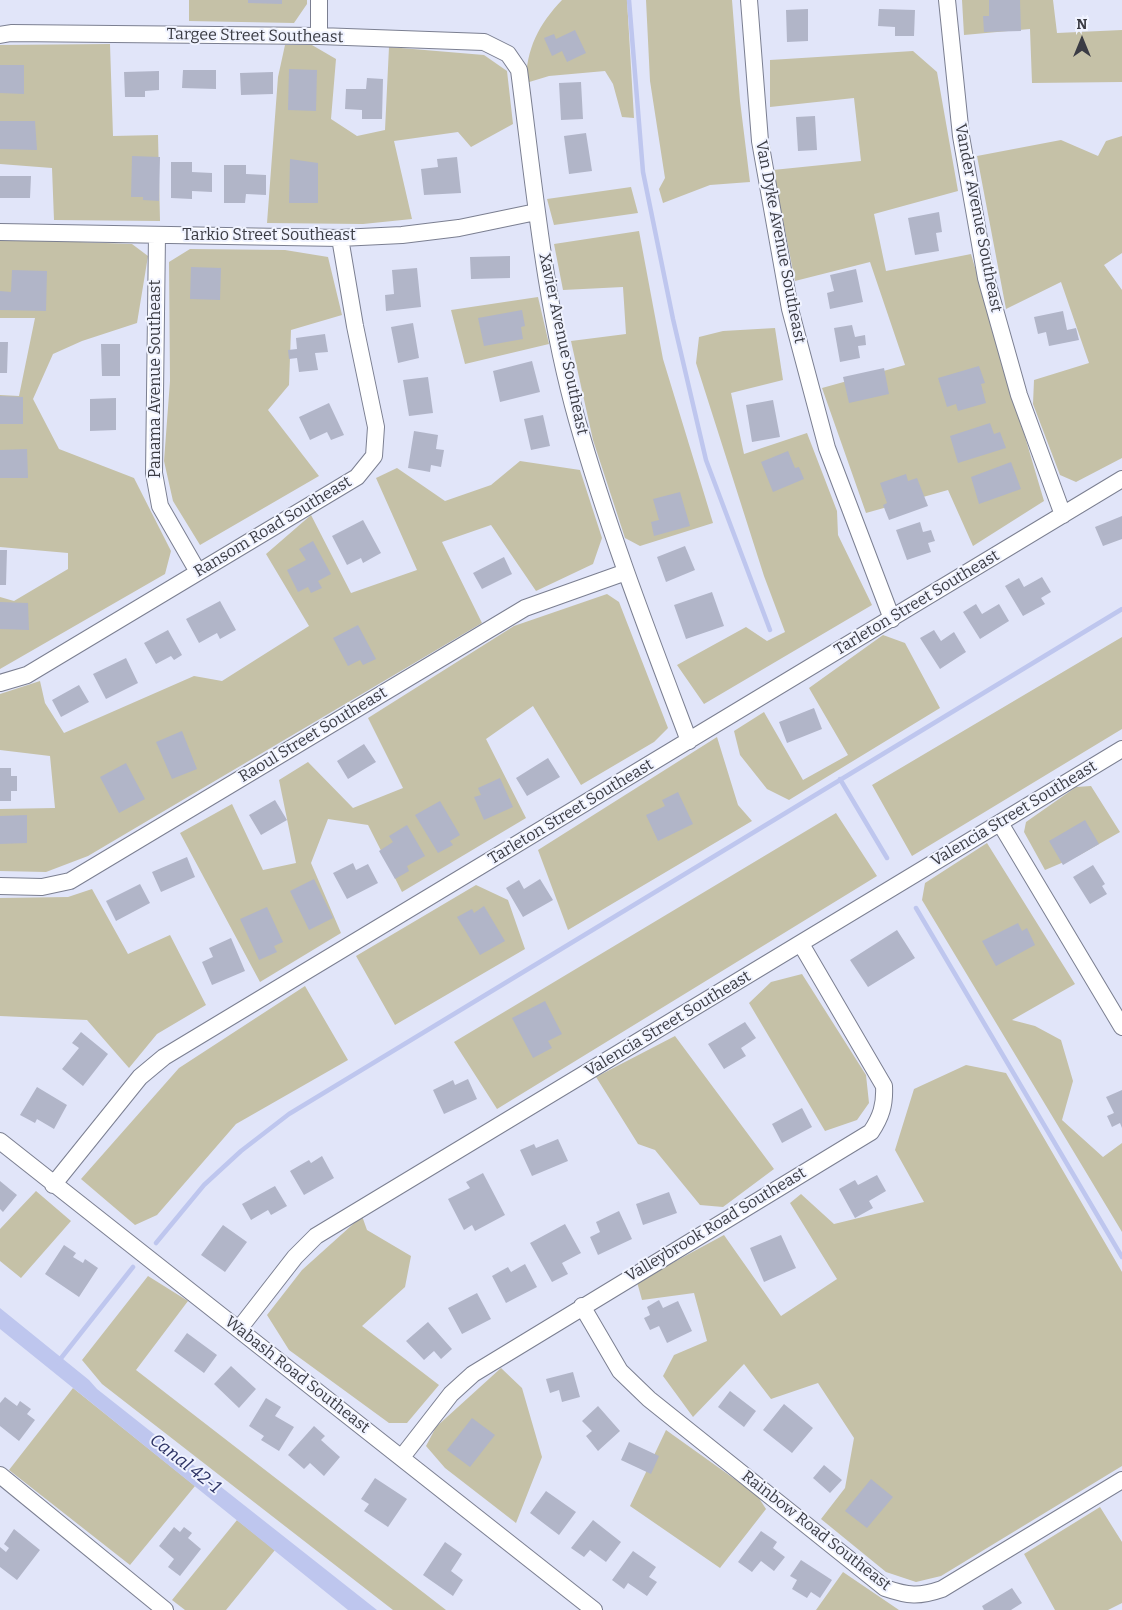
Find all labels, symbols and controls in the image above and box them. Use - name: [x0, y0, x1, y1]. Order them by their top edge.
- north arrow: [1057, 15, 1107, 65]
- text: N: [1077, 16, 1087, 33]
- street label: Targee Street Southeast: [166, 25, 344, 47]
- street label: Vander Avenue Southeast: [950, 122, 1006, 314]
- street label: Van Dyke Avenue Southeast: [751, 139, 809, 345]
- street label: Tarkio Street Southeast: [182, 226, 356, 246]
- street label: Xavier Avenue Southeast: [534, 251, 592, 437]
- street label: Panama Avenue Southeast: [146, 280, 166, 478]
- street label: Ransom Road Southeast: [191, 472, 355, 582]
- street label: Tarleton Street Southeast: [831, 546, 1003, 660]
- street label: Raoul Street Southeast: [235, 683, 391, 787]
- street label: Tarleton Street Southeast: [485, 755, 657, 869]
- street label: Valencia Street Southeast: [928, 757, 1100, 871]
- street label: Valencia Street Southeast: [582, 967, 754, 1081]
- street label: Valleybrook Road Southeast: [622, 1163, 810, 1287]
- street label: Wabash Road Southeast: [221, 1313, 373, 1437]
- water label: Canal 42-1: [145, 1430, 225, 1498]
- street label: Rainbow Road Southeast: [738, 1467, 894, 1595]

